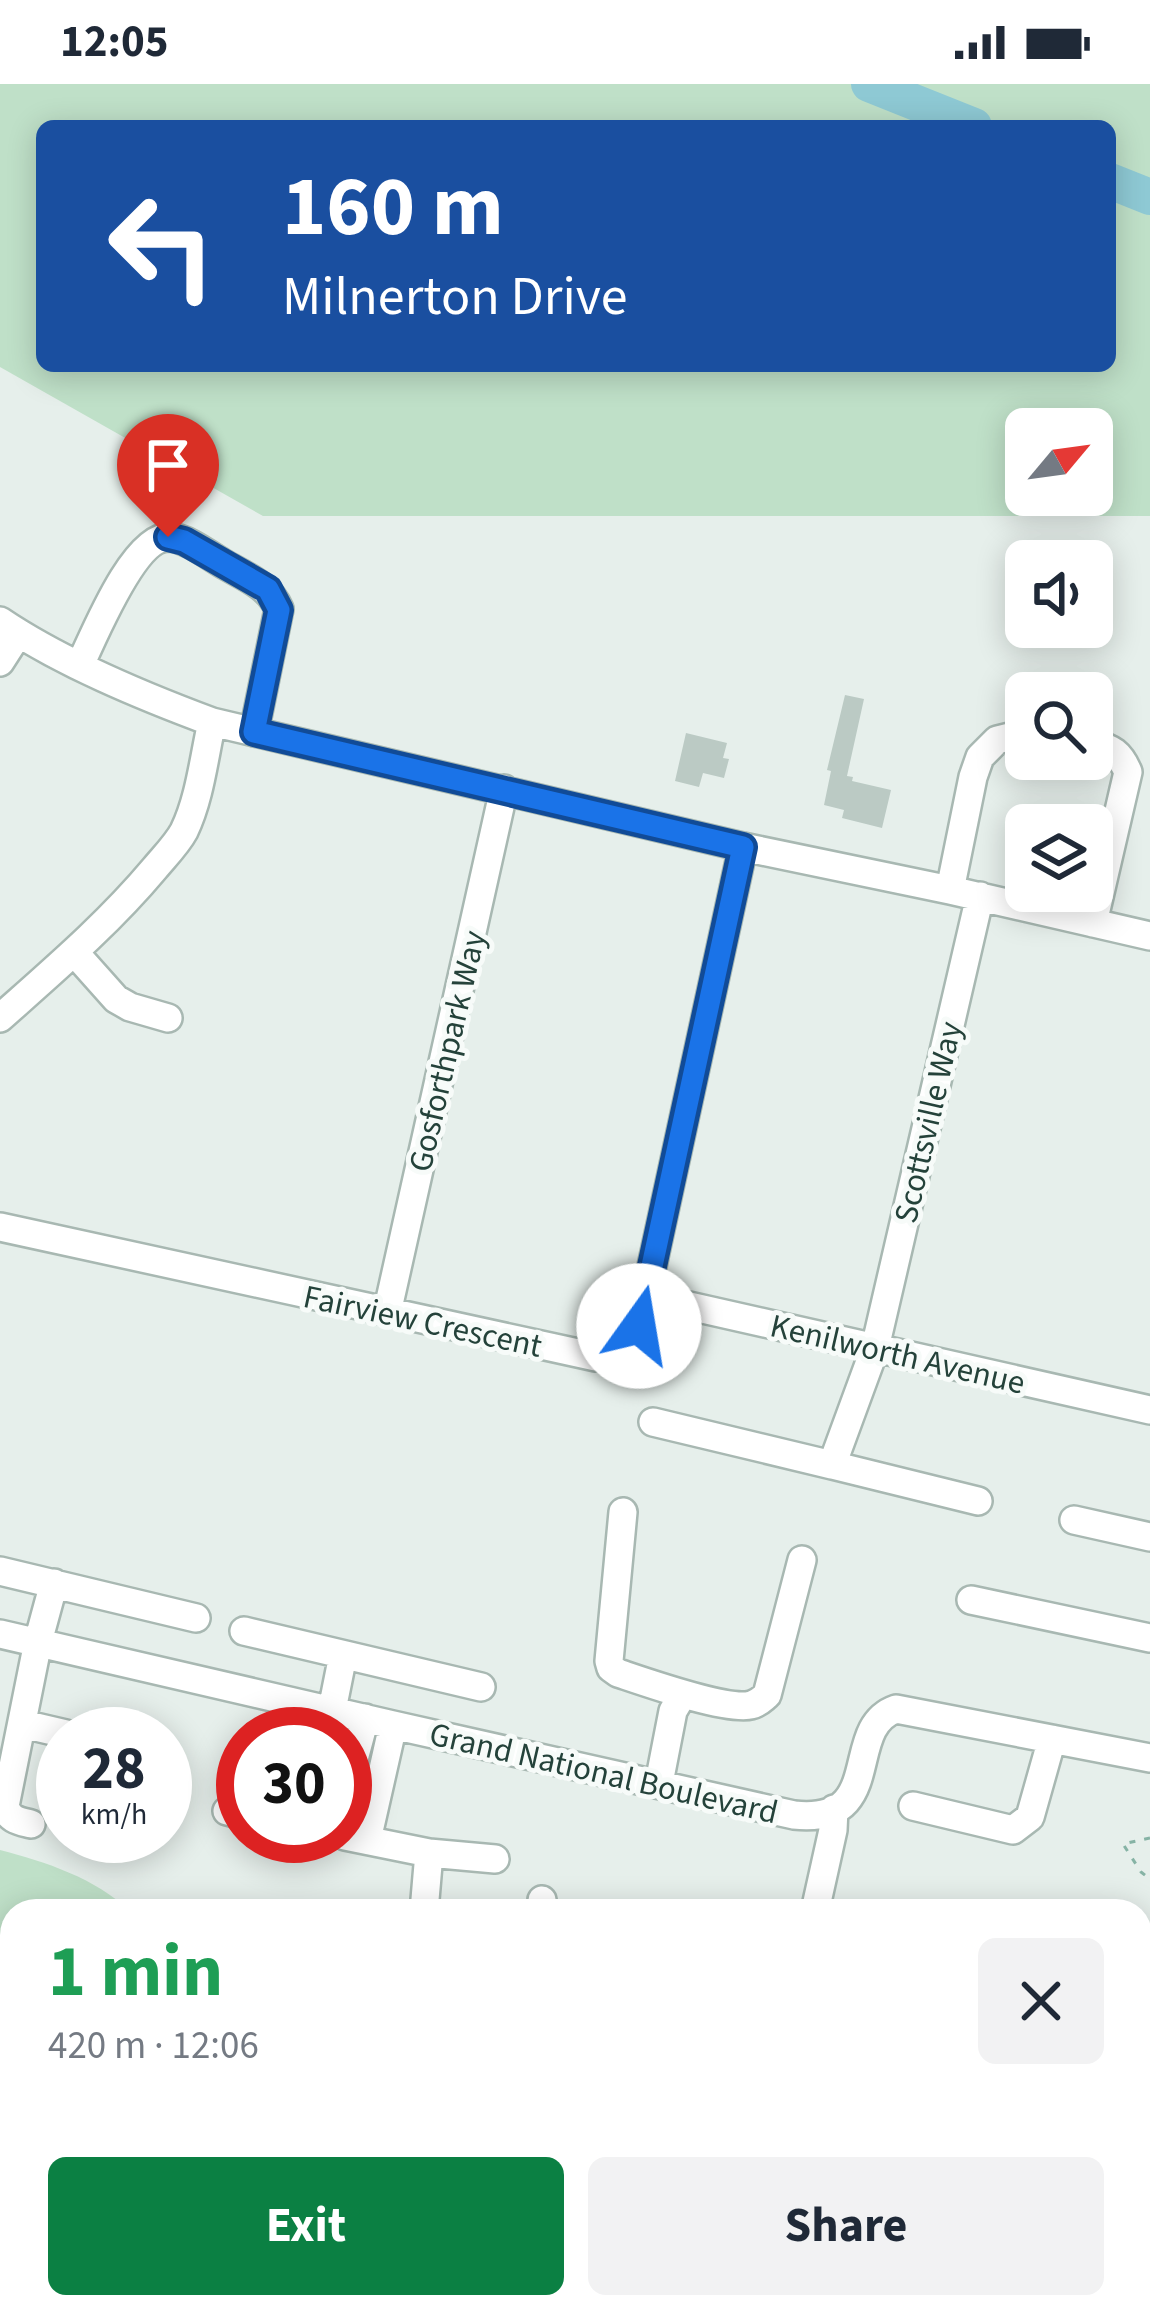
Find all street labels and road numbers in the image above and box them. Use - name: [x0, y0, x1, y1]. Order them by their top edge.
- street label: Gosforthpark Way: [397, 926, 498, 1177]
- street label: Scottsville Way: [882, 1017, 975, 1228]
- street label: Fairview Crescent: [299, 1273, 546, 1370]
- street label: Kenilworth Avenue: [766, 1302, 1030, 1407]
- street label: Grand National Boulevard: [425, 1711, 782, 1836]

